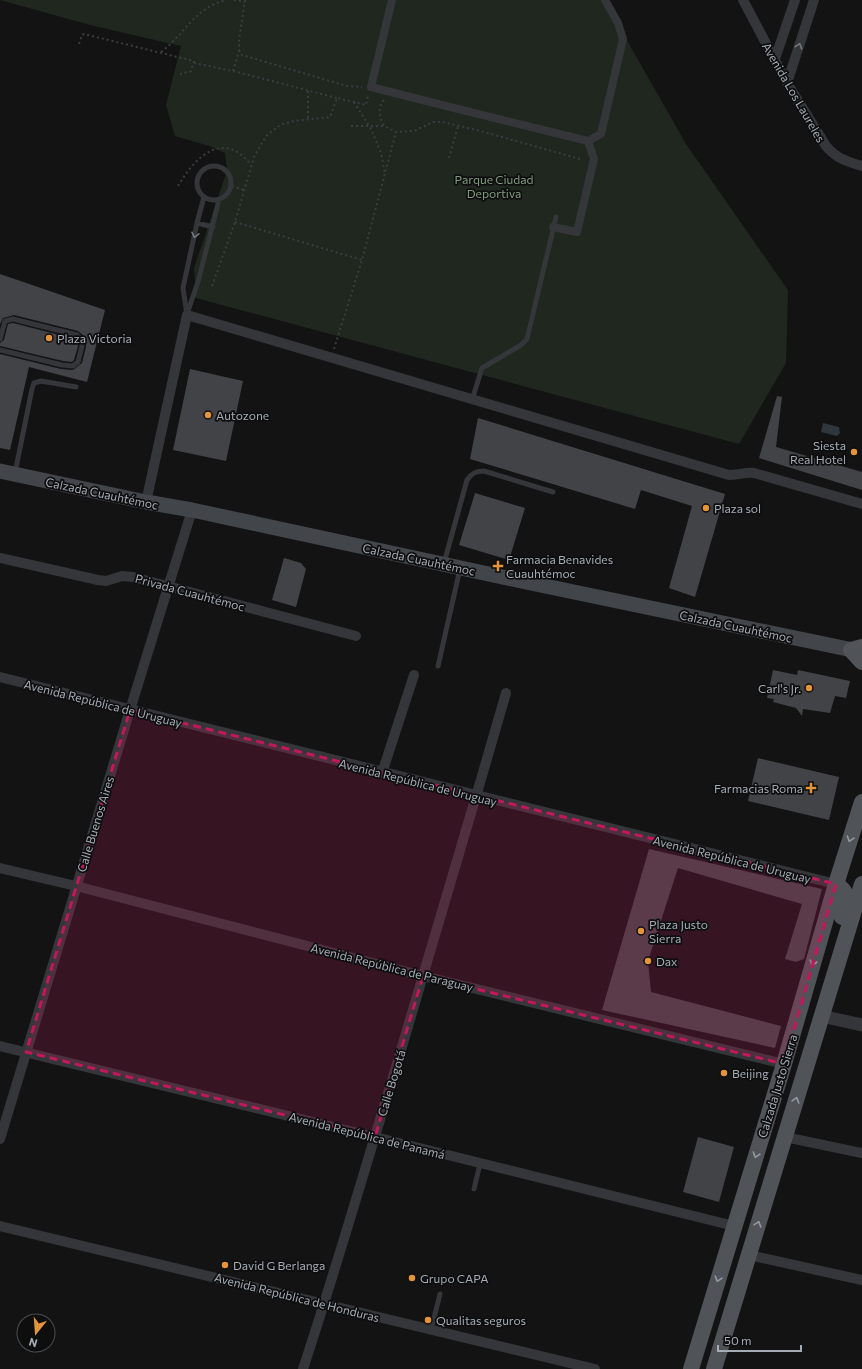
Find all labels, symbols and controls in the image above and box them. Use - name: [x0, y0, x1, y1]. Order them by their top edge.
- street label: Avenida Los Laureles: [760, 40, 828, 144]
- one-way arrow: [794, 43, 803, 50]
- park label: Parque Ciudad Deportiva: [455, 172, 534, 200]
- one-way arrow: [191, 232, 199, 238]
- place label: Plaza Victoria: [57, 331, 132, 345]
- marker: Plaza Victoria: [44, 333, 54, 343]
- place label: Autozone: [216, 408, 269, 422]
- marker: Autozone: [203, 410, 213, 420]
- place label: Siesta Real Hotel: [790, 438, 846, 466]
- marker: Siesta Real Hotel: [849, 447, 859, 457]
- street label: Calzada Cuauhtémoc: [44, 474, 160, 512]
- place label: Plaza sol: [714, 501, 761, 515]
- marker: Plaza sol: [701, 503, 711, 513]
- street label: Calzada Cuauhtémoc: [361, 540, 477, 578]
- place label: Farmacia Benavides Cuauhtémoc: [506, 552, 613, 580]
- marker: Farmacia Benavides Cuauhtémoc: [493, 561, 503, 571]
- street label: Privada Cuauhtémoc: [134, 571, 246, 613]
- street label: Calzada Cuauhtémoc: [678, 607, 794, 645]
- street label: Avenida República de Uruguay: [22, 677, 184, 729]
- place label: Carl's Jr.: [758, 681, 801, 696]
- marker: Carl's Jr.: [804, 683, 814, 693]
- street label: Avenida República de Uruguay: [337, 756, 499, 808]
- street label: Calle Buenos Aires: [74, 774, 116, 874]
- place label: Farmacias Roma: [714, 781, 803, 795]
- marker: Farmacias Roma: [806, 783, 816, 793]
- street label: Avenida República de Uruguay: [651, 833, 813, 885]
- one-way arrow: [846, 835, 855, 842]
- place label: Plaza Justo Sierra: [649, 917, 708, 945]
- marker: Plaza Justo Sierra: [636, 926, 646, 936]
- street label: Avenida República de Paraguay: [309, 940, 475, 994]
- place label: Dax: [656, 954, 678, 968]
- marker: Dax: [643, 956, 653, 966]
- one-way arrow: [809, 960, 818, 967]
- street label: Calzada Justo Sierra: [755, 1033, 800, 1140]
- street label: Calle Bogotá: [374, 1048, 408, 1118]
- place label: Beijing: [732, 1066, 769, 1080]
- marker: Beijing: [719, 1068, 729, 1078]
- one-way arrow: [791, 1097, 800, 1104]
- street label: Avenida República de Panamá: [288, 1109, 446, 1161]
- one-way arrow: [752, 1151, 761, 1158]
- one-way arrow: [753, 1221, 762, 1228]
- place label: David G Berlanga: [233, 1258, 325, 1272]
- marker: David G Berlanga: [220, 1260, 230, 1270]
- street label: Avenida República de Honduras: [213, 1270, 381, 1324]
- place label: Grupo CAPA: [420, 1271, 489, 1285]
- marker: Grupo CAPA: [407, 1273, 417, 1283]
- one-way arrow: [714, 1276, 723, 1283]
- north arrow: [16, 1313, 56, 1353]
- place label: Qualitas seguros: [436, 1313, 526, 1327]
- marker: Qualitas seguros: [423, 1315, 433, 1325]
- scale bar: [718, 1327, 801, 1353]
- text: 50 m: [724, 1333, 752, 1347]
- text: N: [27, 1336, 39, 1350]

